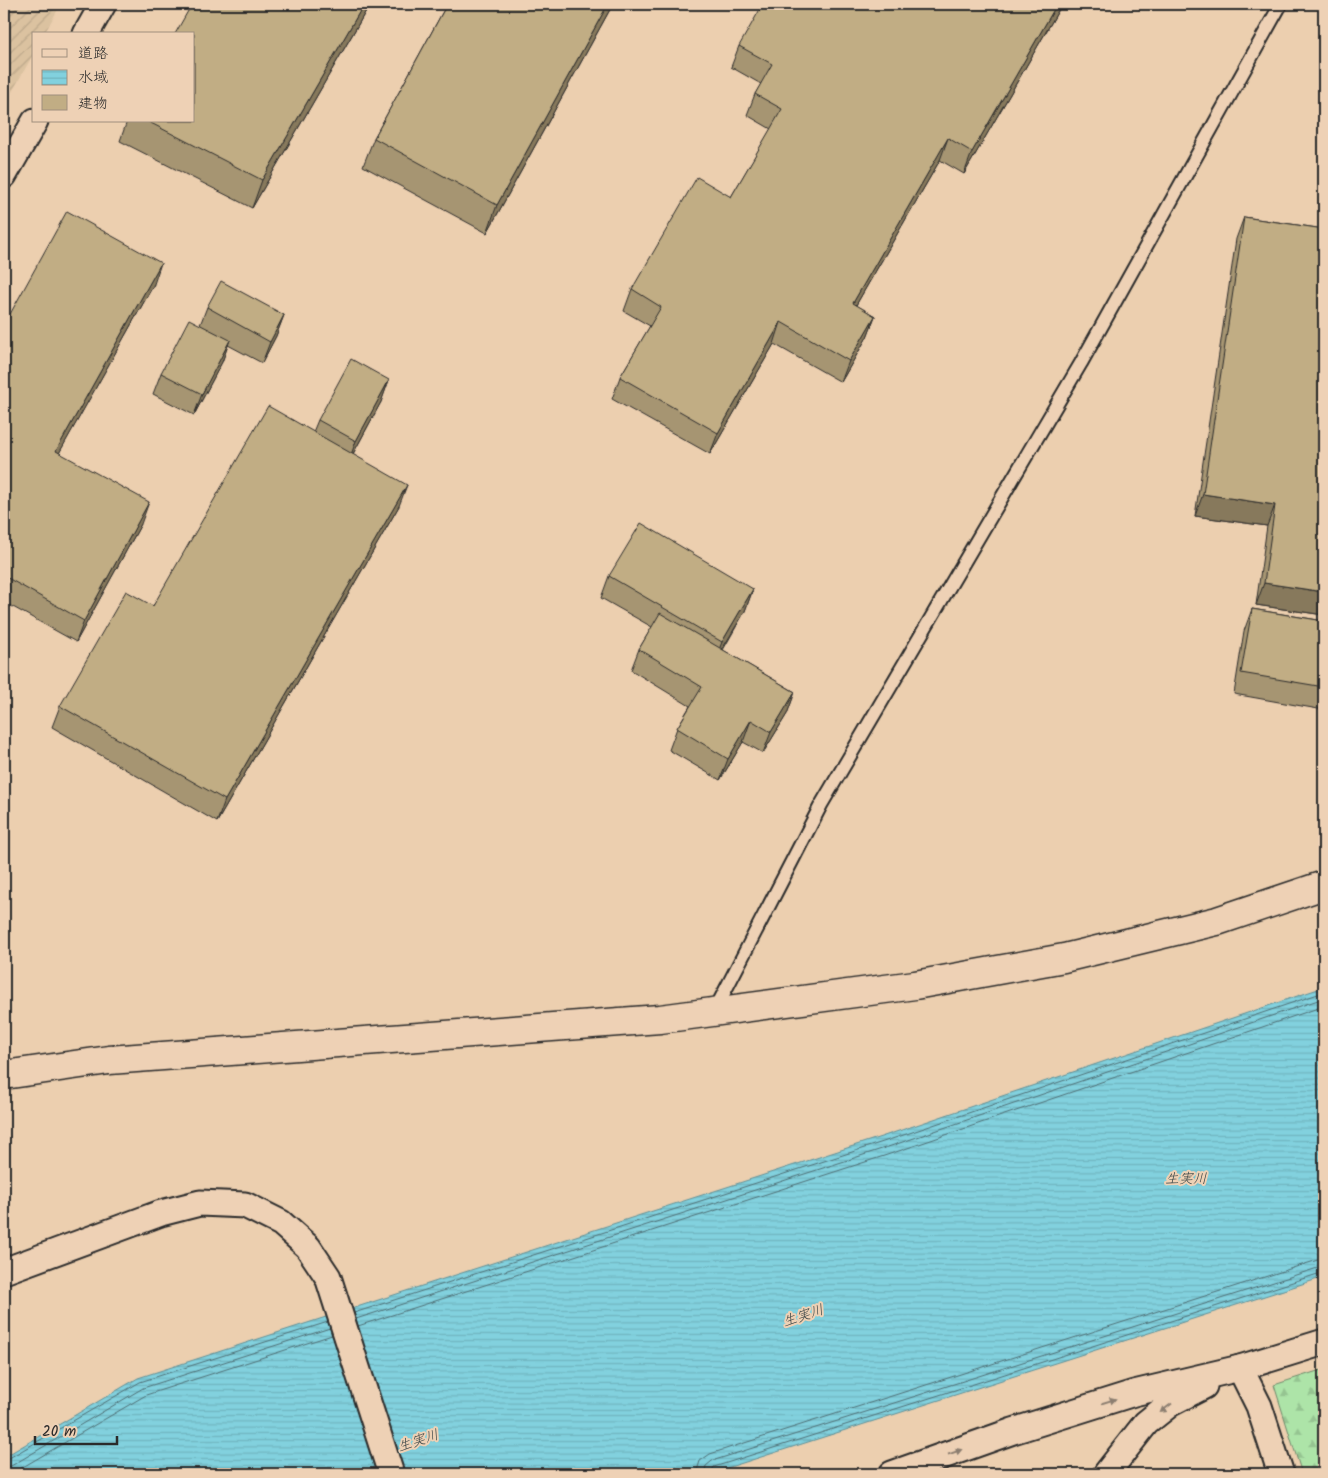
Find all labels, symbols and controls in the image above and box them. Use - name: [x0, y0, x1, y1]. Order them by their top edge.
- legend: [32, 32, 195, 122]
- text: 道路: [78, 42, 108, 66]
- text: 水域: [78, 66, 108, 90]
- text: 建物: [78, 92, 108, 116]
- water label: 生実川: [1165, 1168, 1207, 1190]
- water label: 生実川: [780, 1299, 827, 1333]
- one-way arrow: [1102, 1397, 1117, 1405]
- one-way arrow: [1160, 1402, 1173, 1413]
- scale bar: [35, 1413, 118, 1445]
- text: 20 m: [42, 1420, 76, 1444]
- water label: 生実川: [395, 1424, 442, 1458]
- one-way arrow: [947, 1448, 962, 1455]

